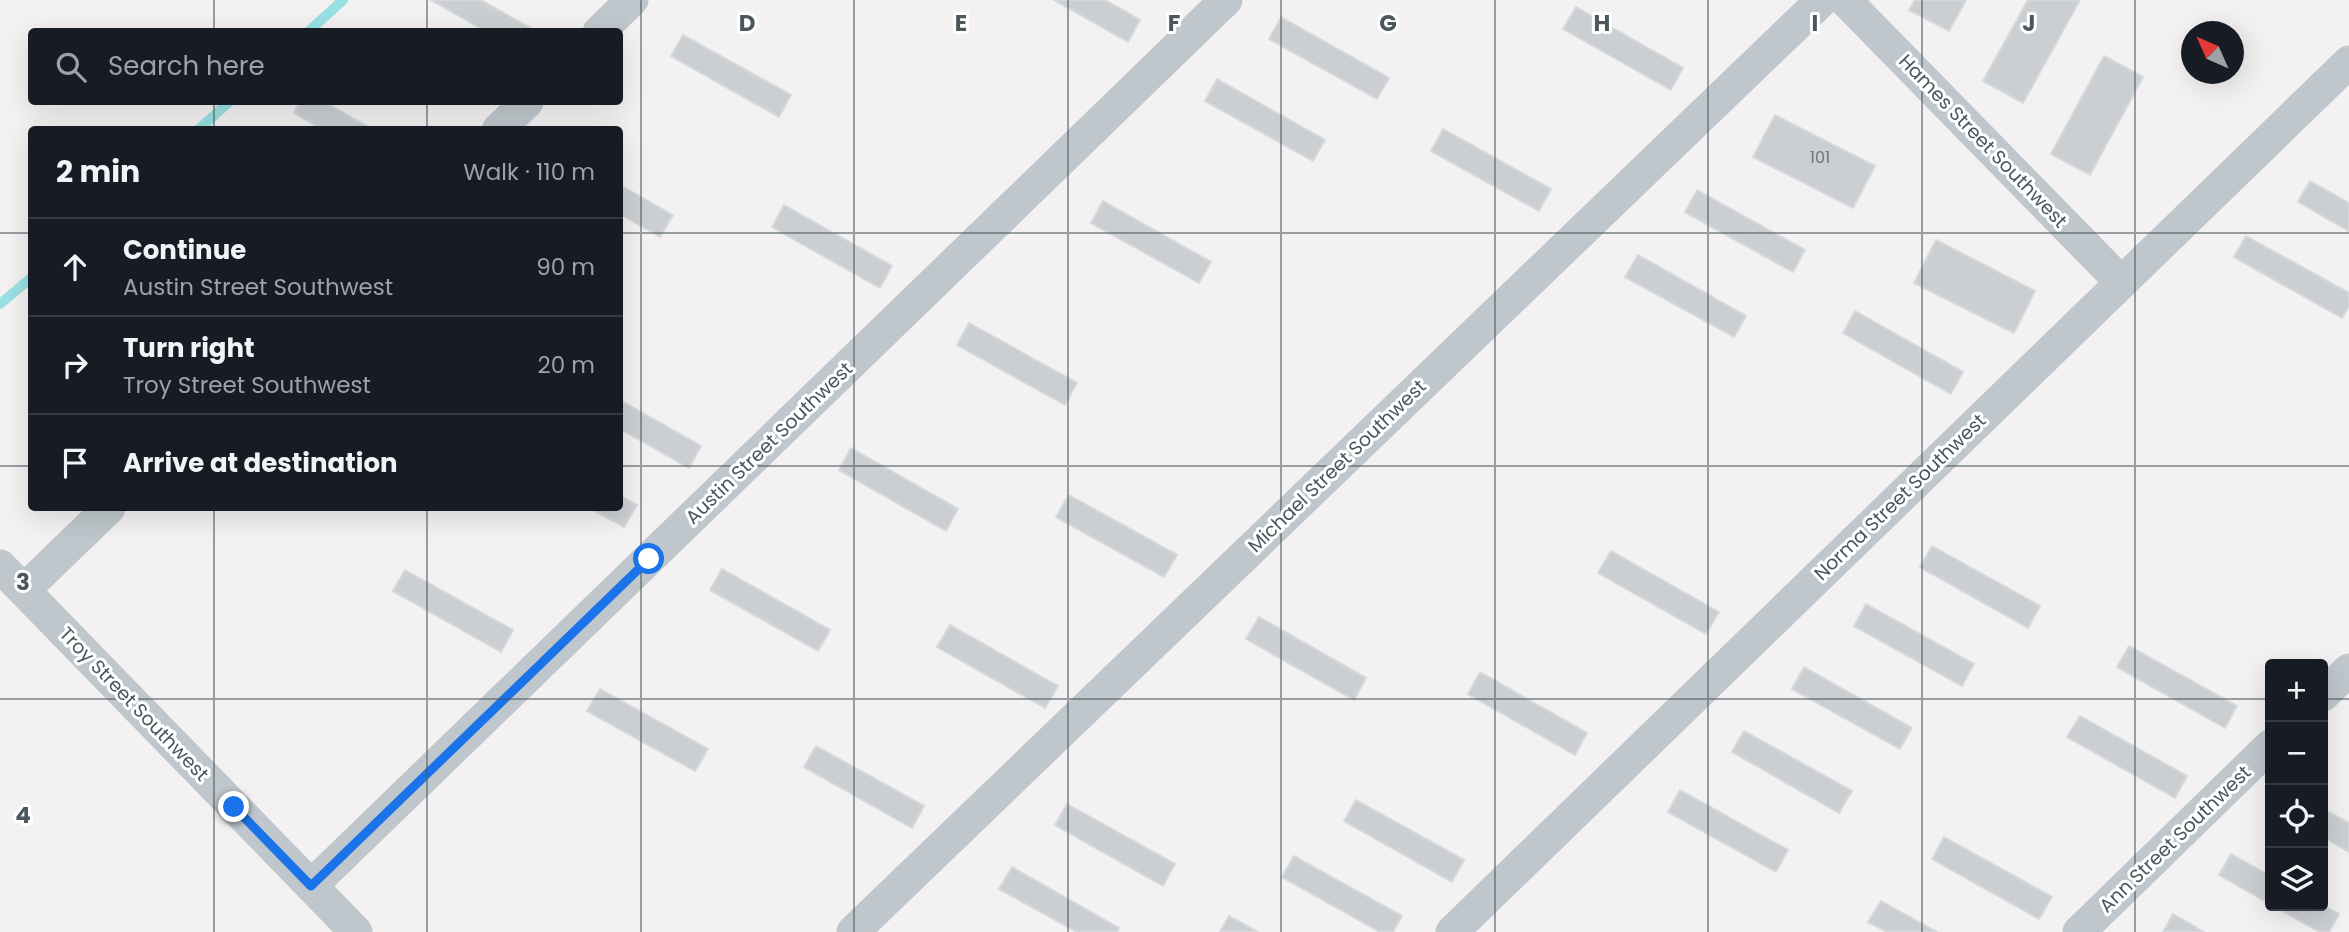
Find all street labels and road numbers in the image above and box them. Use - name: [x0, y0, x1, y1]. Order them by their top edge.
- street label: Hames Street Southwest: [1893, 48, 2073, 234]
- street label: Austin Street Southwest: [679, 356, 859, 530]
- street label: Michael Street Southwest: [1242, 373, 1432, 559]
- street label: Norma Street Southwest: [1808, 408, 1992, 586]
- street label: Troy Street Southwest: [53, 621, 215, 787]
- street label: Ann Street Southwest: [2093, 759, 2257, 919]

